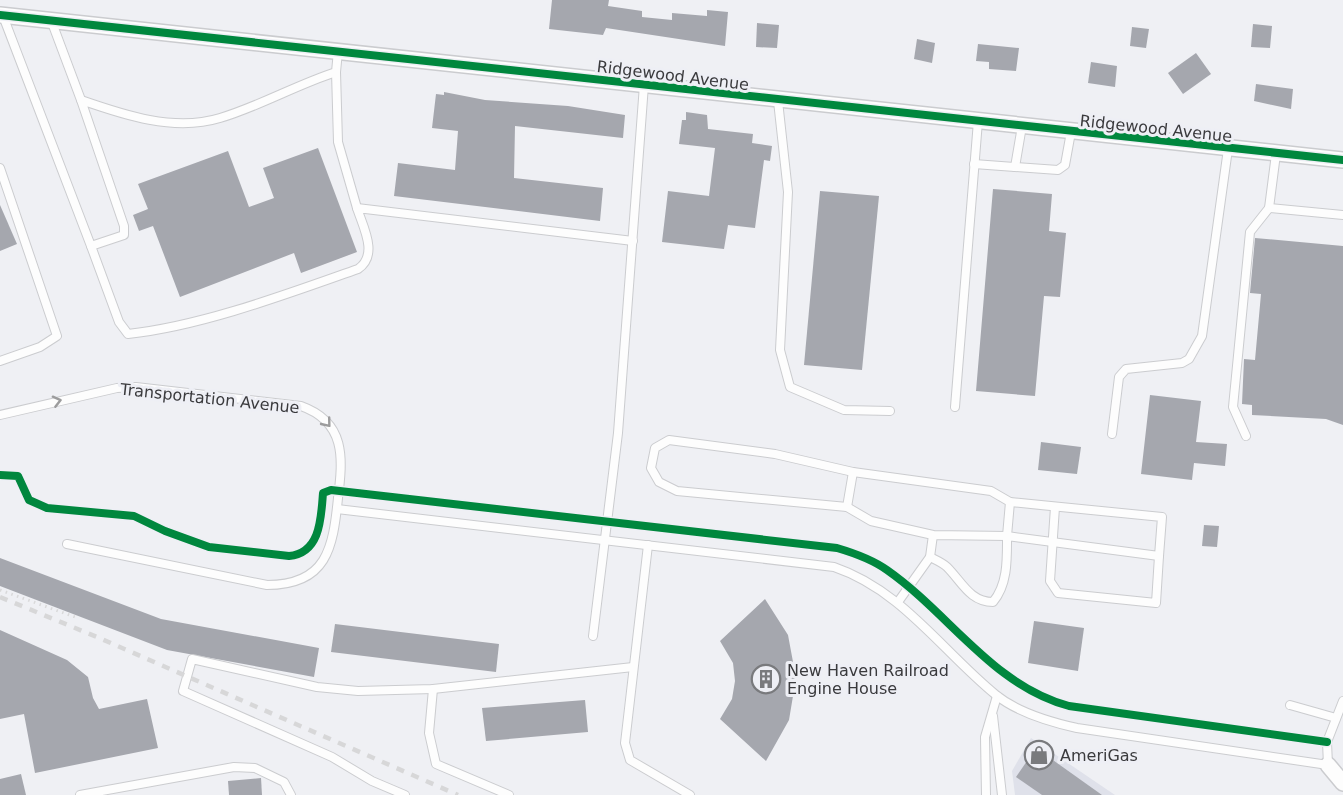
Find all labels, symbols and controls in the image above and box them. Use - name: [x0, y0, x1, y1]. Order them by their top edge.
- street label: Ridgewood Avenue: [596, 57, 750, 94]
- street label: Ridgewood Avenue: [1079, 111, 1233, 146]
- street label: Transportation Avenue: [118, 380, 300, 417]
- one-way arrow: [52, 395, 62, 408]
- one-way arrow: [319, 416, 330, 427]
- place label: New Haven Railroad Engine House: [787, 661, 949, 698]
- building icon: New Haven Railroad Engine House: [750, 663, 782, 695]
- shop icon: AmeriGas: [1023, 739, 1055, 771]
- place label: AmeriGas: [1060, 746, 1138, 765]

